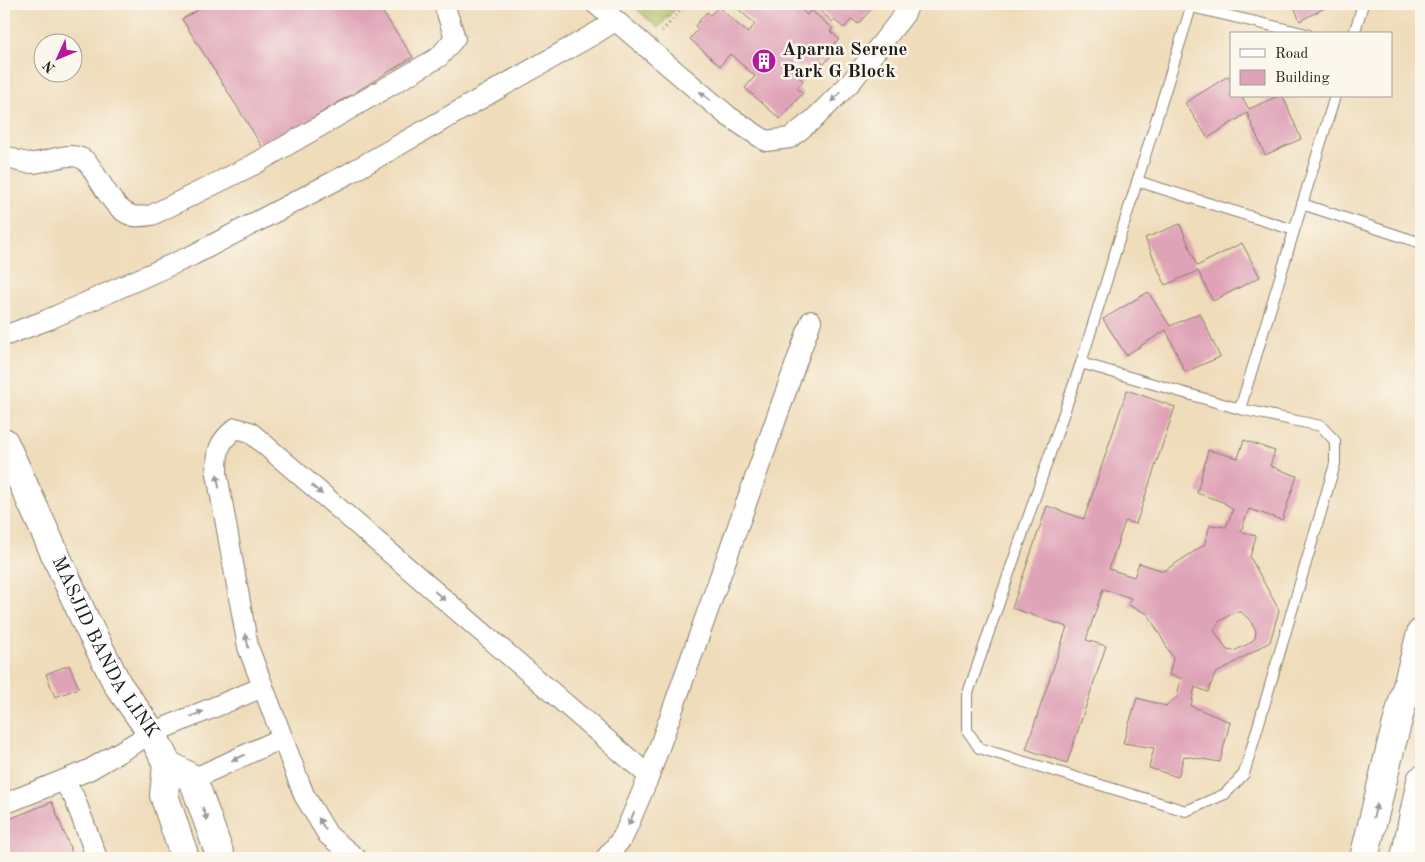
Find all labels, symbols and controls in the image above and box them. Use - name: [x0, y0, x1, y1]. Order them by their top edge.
- north arrow: [32, 32, 82, 82]
- legend: [1230, 32, 1392, 98]
- place label: Aparna Serene Park G Block: [782, 41, 908, 82]
- text: Road: [1275, 47, 1309, 62]
- building icon: Aparna Serene Park G Block: [751, 48, 777, 74]
- text: N: [40, 57, 58, 75]
- text: Building: [1275, 71, 1330, 86]
- one-way arrow: [698, 90, 711, 101]
- one-way arrow: [830, 91, 842, 103]
- one-way arrow: [214, 472, 222, 488]
- one-way arrow: [310, 484, 322, 496]
- street label: MASJID BANDA LINK: [48, 553, 162, 742]
- one-way arrow: [434, 590, 446, 601]
- one-way arrow: [242, 632, 250, 648]
- one-way arrow: [190, 710, 205, 718]
- one-way arrow: [231, 755, 245, 763]
- one-way arrow: [1371, 803, 1379, 818]
- one-way arrow: [202, 806, 209, 821]
- one-way arrow: [626, 812, 634, 826]
- one-way arrow: [317, 817, 326, 831]

